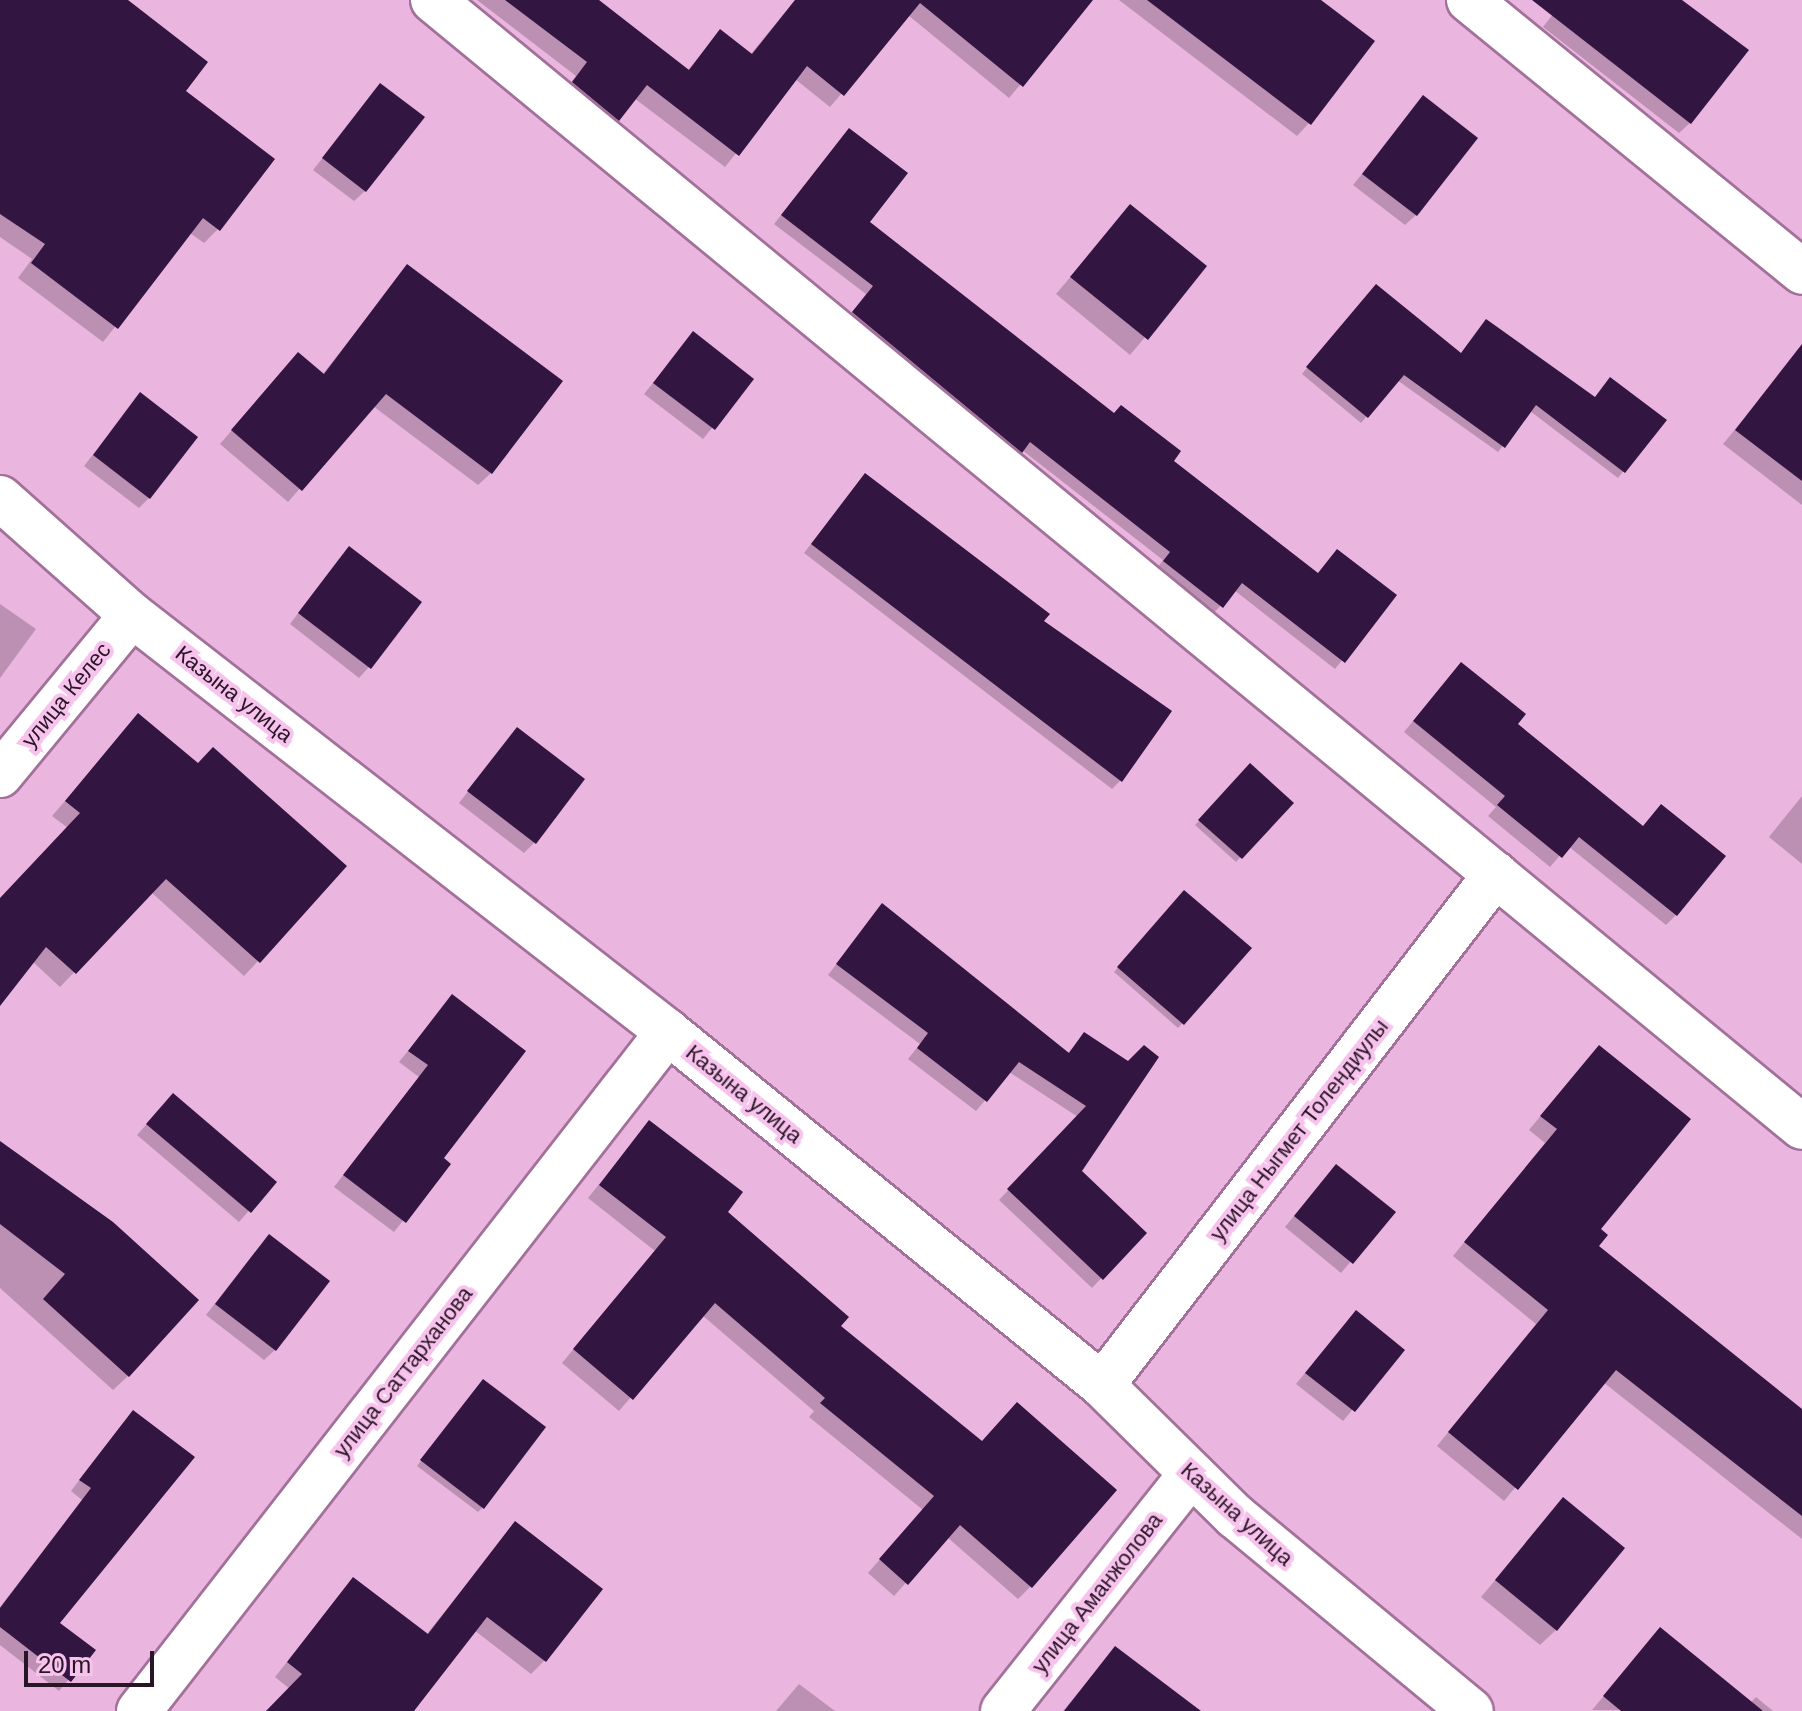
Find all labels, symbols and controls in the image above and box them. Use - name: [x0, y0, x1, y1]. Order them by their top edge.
- street label: улица Келес: [16, 637, 116, 753]
- street label: Казына улица: [170, 640, 298, 748]
- street label: улица Ныгмет Толендиулы: [1204, 1014, 1394, 1246]
- street label: Казына улица: [681, 1039, 807, 1149]
- street label: улица Саттарханова: [328, 1281, 478, 1463]
- street label: Казына улица: [1176, 1457, 1298, 1571]
- street label: улица Аманжолова: [1026, 1508, 1168, 1678]
- scale bar: [28, 1635, 158, 1685]
- text: 20 m: [38, 1651, 91, 1678]

